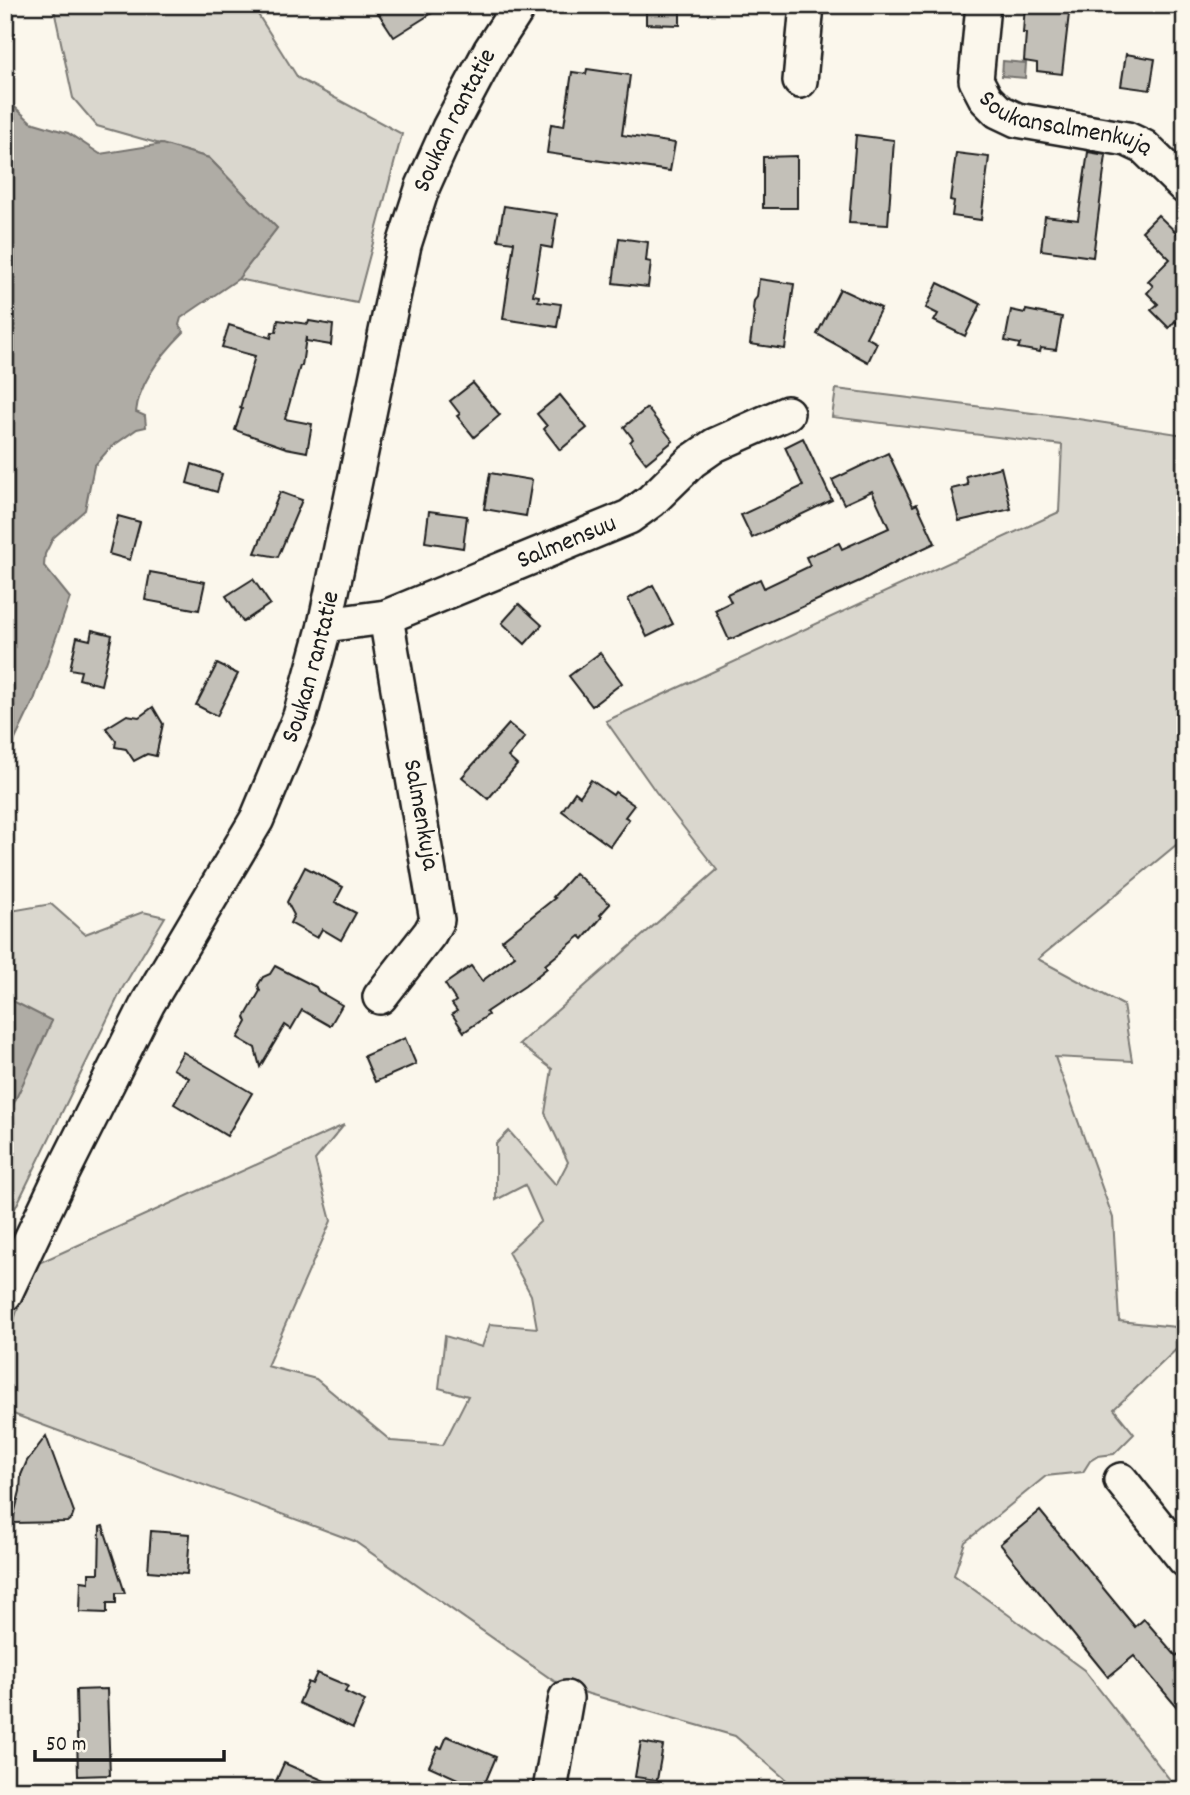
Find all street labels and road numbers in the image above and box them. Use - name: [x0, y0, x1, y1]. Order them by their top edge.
- street label: Soukan rantatie: [404, 42, 506, 199]
- street label: Soukansalmenkuja: [969, 82, 1163, 166]
- street label: Salmensuu: [511, 506, 622, 580]
- street label: Soukan rantatie: [272, 588, 350, 749]
- street label: Salmenkuja: [392, 757, 448, 874]

